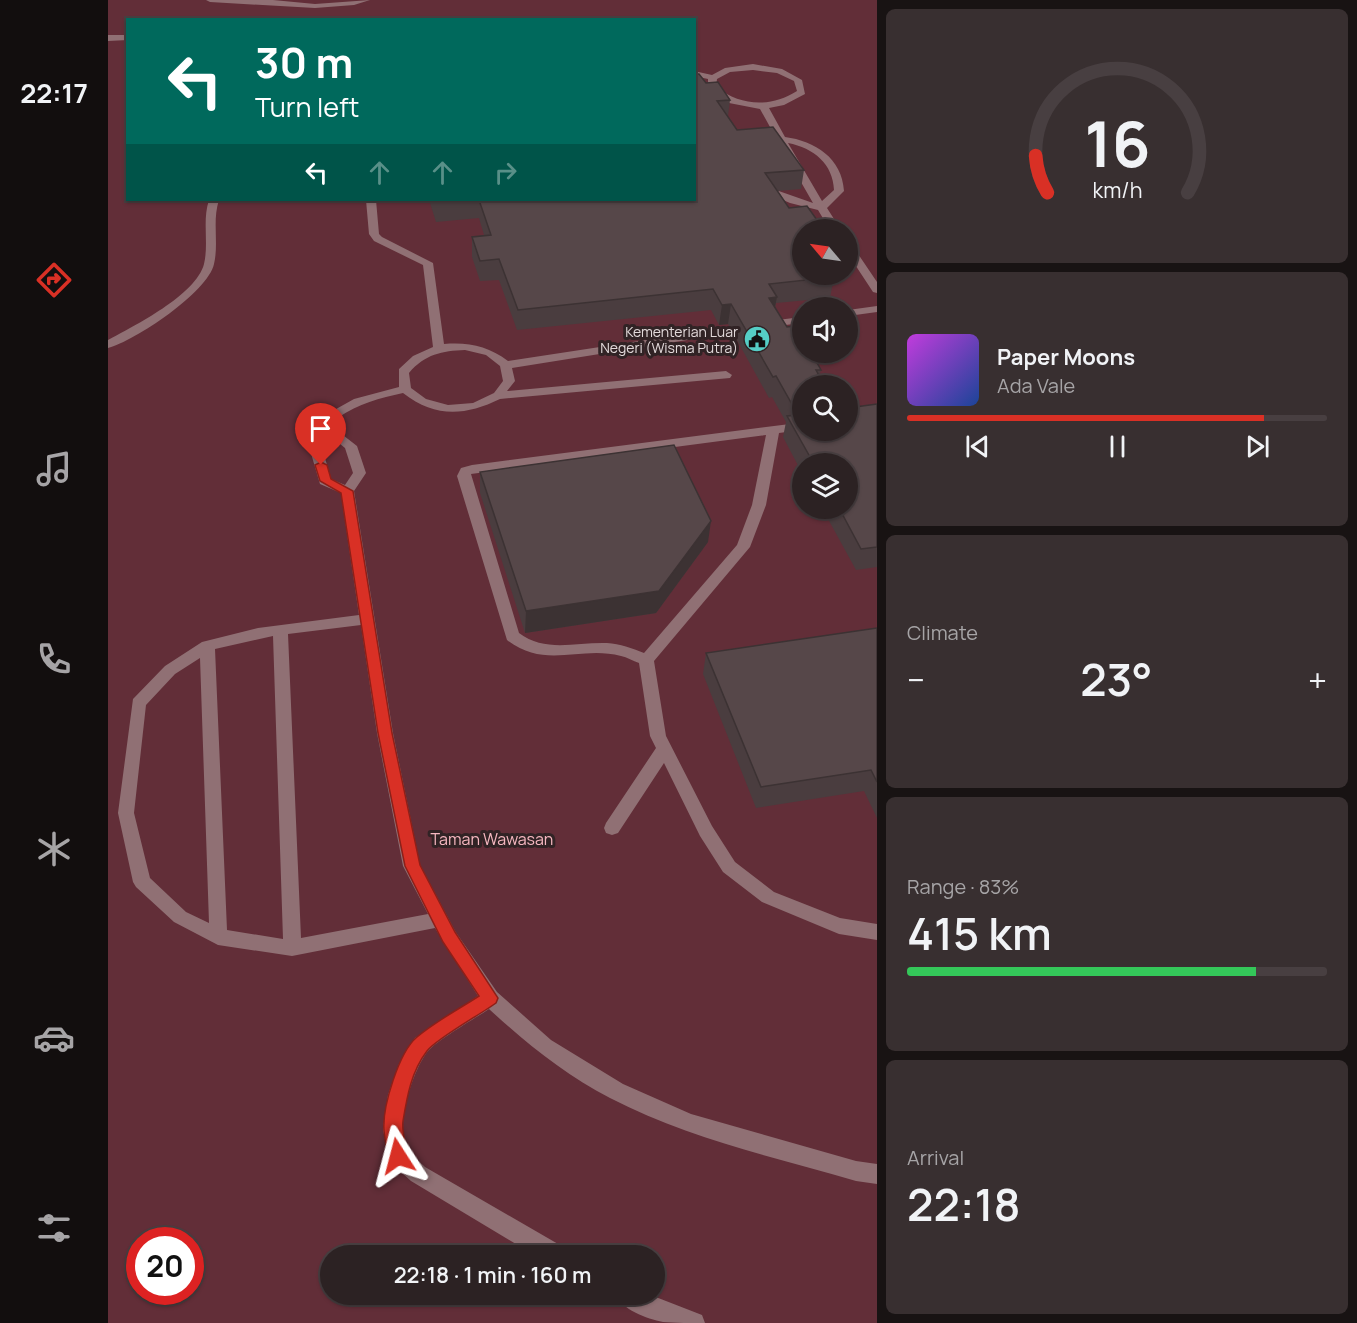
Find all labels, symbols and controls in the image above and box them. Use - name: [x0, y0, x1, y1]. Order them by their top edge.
- text: 30 m: [255, 33, 353, 91]
- icon: left: [156, 42, 234, 120]
- text: 22:17: [20, 74, 88, 111]
- text: Turn left: [255, 88, 359, 125]
- text: 16: [1084, 100, 1150, 186]
- icon: left: [300, 156, 333, 189]
- icon: ahead: [363, 156, 396, 189]
- icon: ahead: [426, 156, 459, 189]
- icon: right: [489, 156, 522, 189]
- text: km/h: [1092, 175, 1142, 204]
- north arrow: [792, 219, 858, 285]
- map controls: [792, 219, 858, 519]
- icon: directions: [33, 259, 75, 301]
- button: sound: [792, 297, 858, 363]
- place label: Kementerian Luar Negeri (Wisma Putra): [600, 322, 738, 357]
- public building icon: Kementerian Luar Negeri (Wisma Putra): [742, 324, 772, 354]
- text: Paper Moons: [997, 342, 1135, 372]
- text: Ada Vale: [997, 372, 1075, 399]
- button: search: [792, 375, 858, 441]
- pin: [295, 403, 346, 465]
- icon: arrive: [304, 412, 337, 445]
- icon: previous: [961, 430, 994, 463]
- icon: pause: [1101, 430, 1134, 463]
- icon: next: [1241, 430, 1274, 463]
- icon: music: [33, 448, 75, 490]
- button: layers: [792, 453, 858, 519]
- text: Climate: [907, 619, 978, 646]
- icon: phone: [33, 638, 75, 680]
- text: 23°: [1080, 648, 1153, 710]
- text: −: [907, 657, 925, 702]
- text: +: [1308, 657, 1327, 702]
- icon: climate: [33, 828, 75, 870]
- park label: Taman Wawasan: [431, 828, 553, 850]
- text: Range · 83%: [907, 873, 1019, 900]
- text: 415 km: [907, 902, 1052, 964]
- icon: car: [33, 1017, 75, 1059]
- position arrow: [366, 1124, 430, 1188]
- text: Arrival: [907, 1144, 964, 1171]
- text: 22:18: [907, 1173, 1021, 1235]
- icon: filters: [33, 1207, 75, 1249]
- speed limit sign: 20: [126, 1227, 204, 1305]
- text: 22:18 · 1 min · 160 m: [394, 1260, 591, 1290]

